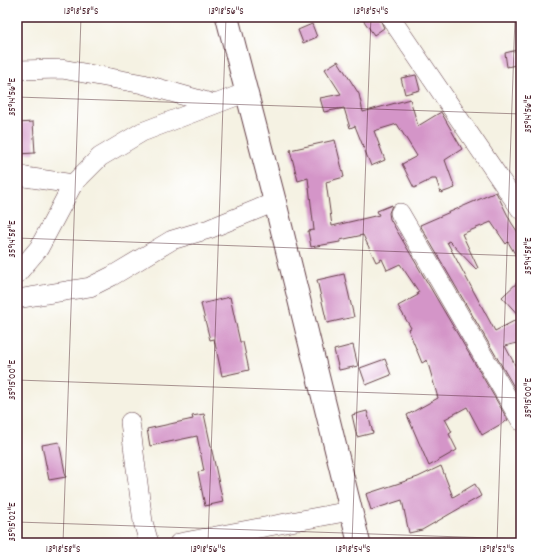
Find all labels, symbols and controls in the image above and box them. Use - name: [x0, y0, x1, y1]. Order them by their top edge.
- text: 13°18'58"S: [64, 5, 98, 19]
- text: 13°18'56"S: [208, 5, 244, 19]
- text: 13°18'54"S: [354, 5, 388, 19]
- text: 35°14'56"E: [6, 77, 20, 116]
- text: 35°14'56"E: [522, 94, 536, 133]
- text: 35°14'58"E: [6, 220, 20, 258]
- text: 35°14'58"E: [522, 237, 536, 275]
- text: 35°15'00"E: [6, 360, 20, 400]
- text: 35°15'00"E: [522, 378, 536, 418]
- text: 35°15'02"E: [6, 502, 20, 542]
- text: 13°18'58"S: [46, 543, 80, 557]
- text: 13°18'56"S: [190, 543, 226, 557]
- text: 13°18'54"S: [336, 543, 370, 557]
- text: 13°18'52"S: [480, 543, 514, 557]

